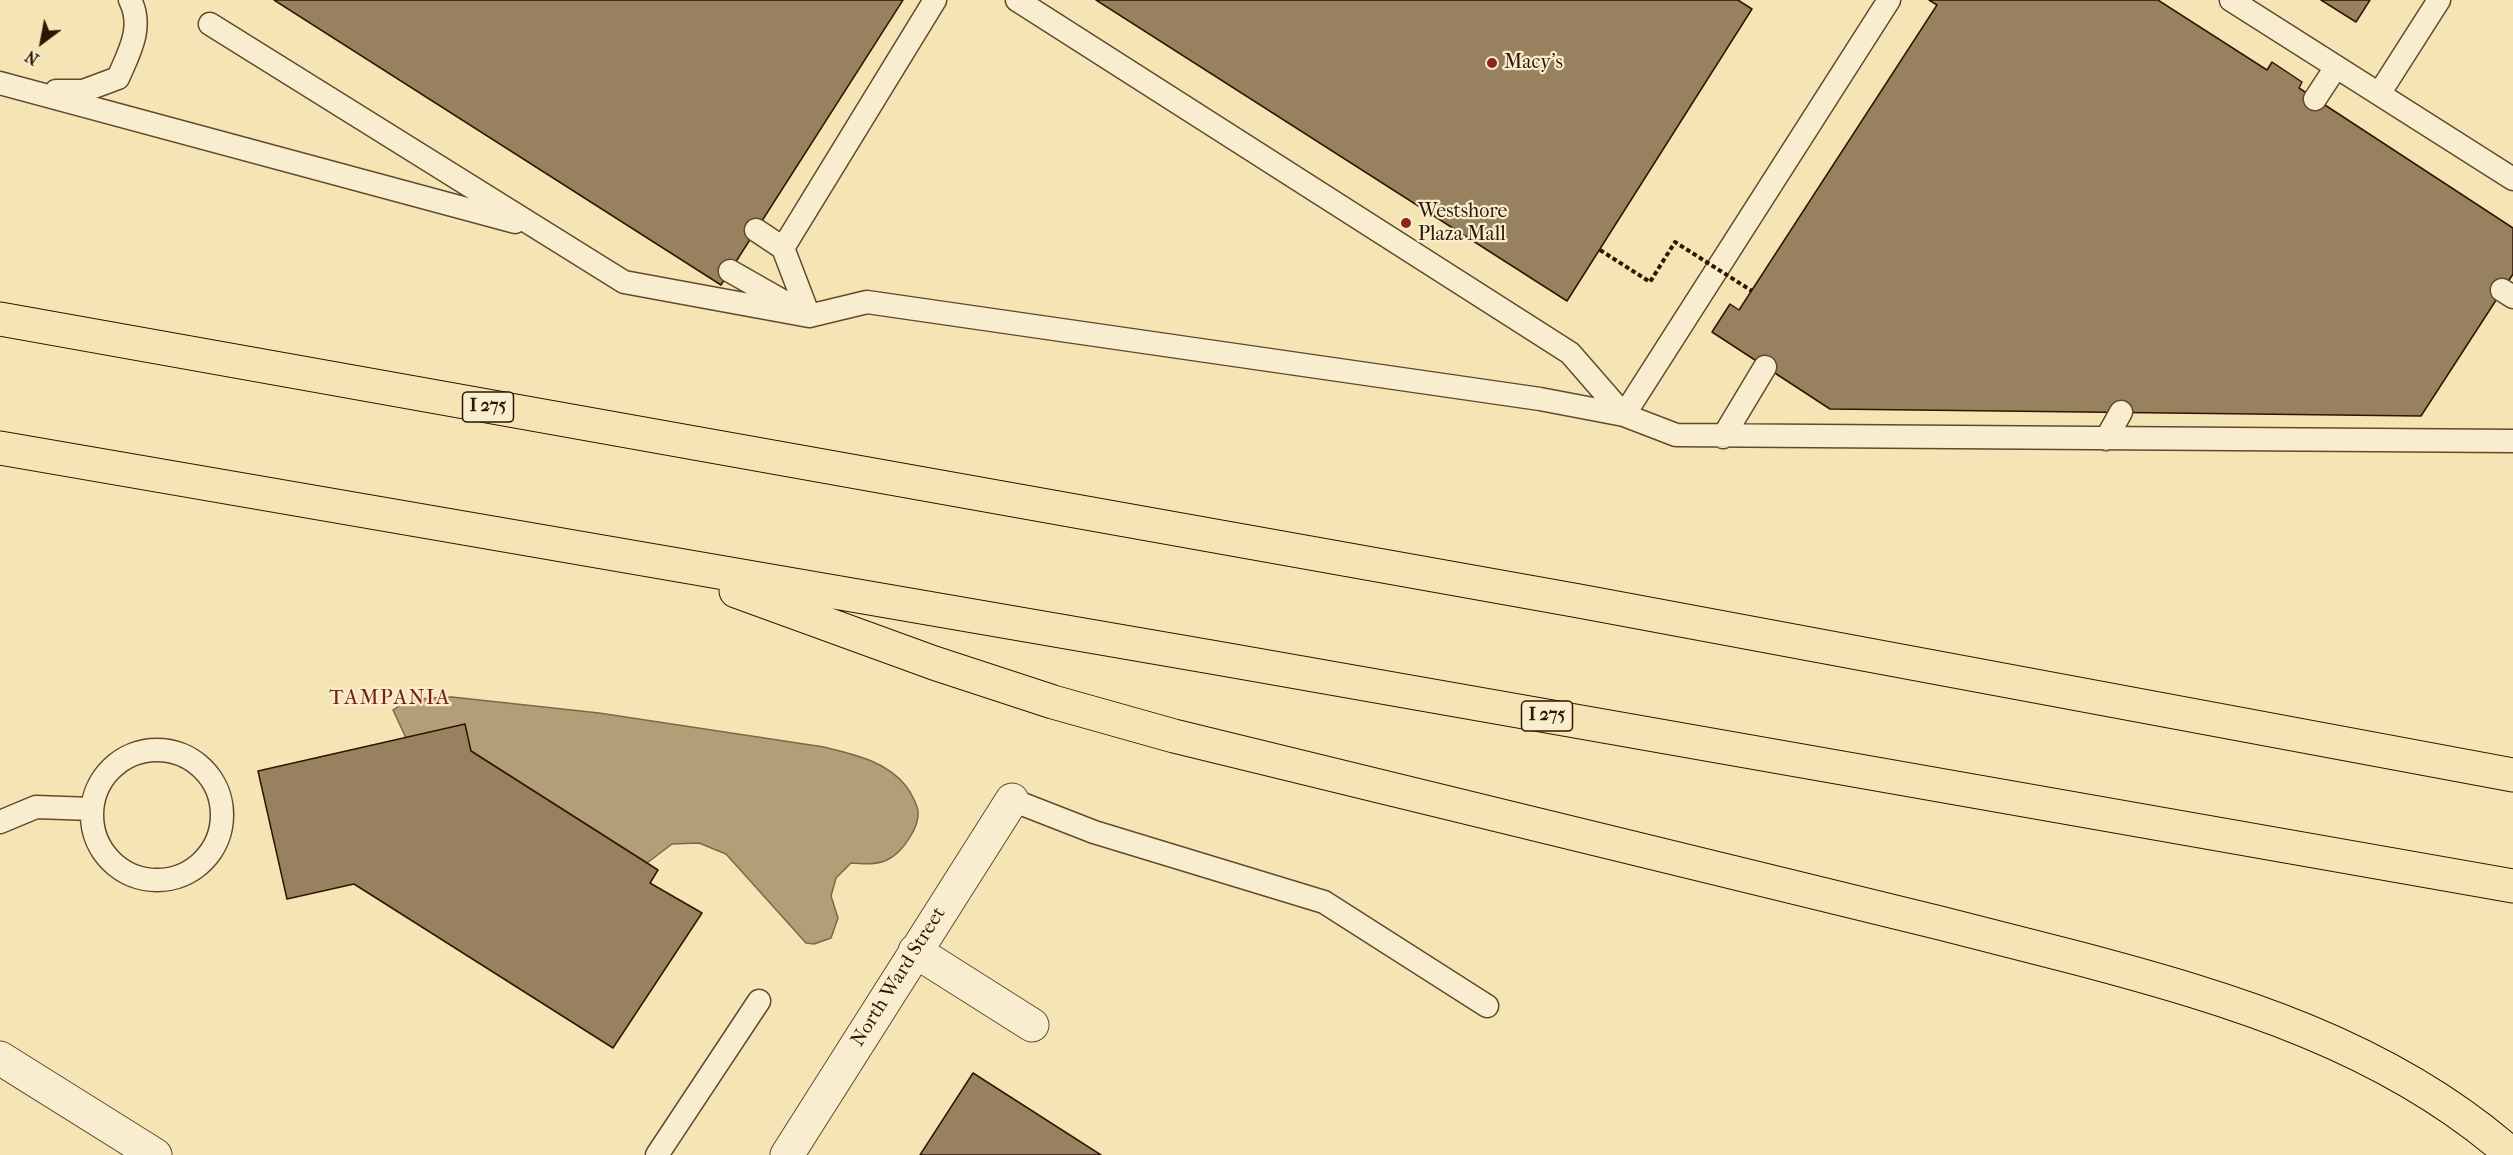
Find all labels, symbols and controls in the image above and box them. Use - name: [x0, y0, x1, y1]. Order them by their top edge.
- north arrow: [12, 12, 72, 72]
- text: N: [22, 46, 42, 69]
- place label: Macy's: [1504, 51, 1563, 75]
- marker: Macy's: [1485, 56, 1499, 70]
- place label: Westshore Plaza Mall: [1418, 200, 1507, 247]
- marker: Westshore Plaza Mall: [1399, 216, 1413, 230]
- road number: I 275: [462, 392, 514, 422]
- district label: TAMPANIA: [329, 686, 451, 712]
- road number: I 275: [1522, 701, 1572, 731]
- street label: North Ward Street: [846, 903, 952, 1051]

